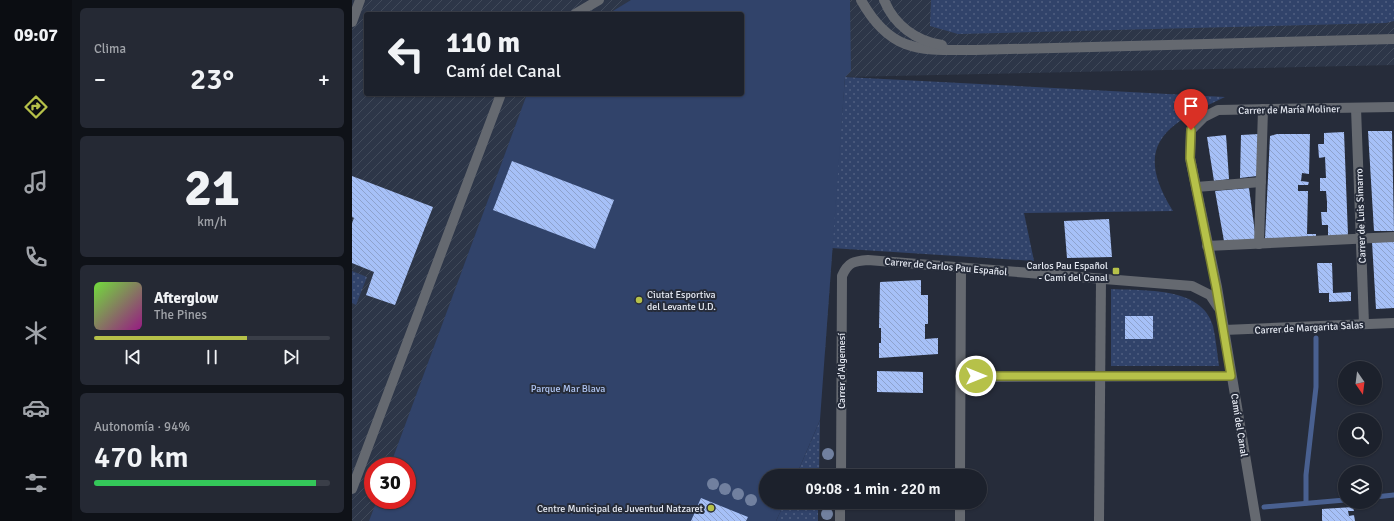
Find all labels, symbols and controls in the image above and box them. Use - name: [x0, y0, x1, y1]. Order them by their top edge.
- text: 09:07: [14, 24, 58, 46]
- text: 110 m: [446, 26, 520, 60]
- icon: left: [380, 28, 432, 80]
- text: Clima: [94, 41, 126, 57]
- text: Camí del Canal: [446, 60, 561, 82]
- text: 23°: [190, 61, 234, 98]
- text: −: [94, 66, 106, 93]
- text: +: [318, 66, 330, 93]
- pin: [1174, 89, 1208, 130]
- icon: directions: [22, 93, 50, 121]
- icon: arrive: [1180, 95, 1202, 117]
- street label: Carrer de María Moliner: [1238, 103, 1340, 117]
- text: 21: [184, 156, 240, 220]
- icon: music: [22, 168, 50, 196]
- street label: Carrer de Luis Simarro: [1353, 168, 1369, 264]
- text: km/h: [197, 214, 227, 230]
- icon: phone: [22, 243, 50, 271]
- street label: Carrer de Carlos Pau Español: [884, 256, 1008, 278]
- place label: Carlos Pau Español - Camí del Canal: [1026, 260, 1108, 284]
- marker: Carlos Pau Español - Camí del Canal: [1111, 266, 1121, 276]
- text: Afterglow: [154, 289, 218, 307]
- place label: Ciutat Esportiva del Levante U.D.: [647, 289, 716, 313]
- marker: Ciutat Esportiva del Levante U.D.: [634, 295, 644, 305]
- text: The Pines: [154, 307, 207, 323]
- icon: climate: [22, 319, 50, 347]
- street label: Carrer de Margarita Salas: [1254, 319, 1364, 337]
- street label: Carrer d'Algemesí: [836, 333, 848, 409]
- icon: previous: [122, 346, 144, 368]
- icon: pause: [201, 346, 223, 368]
- icon: next: [280, 346, 302, 368]
- position arrow: [955, 355, 997, 397]
- north arrow: [1338, 361, 1382, 405]
- map controls: [1338, 361, 1382, 509]
- park label: Parque Mar Blava: [531, 383, 605, 395]
- street label: Camí del Canal: [1228, 393, 1250, 458]
- icon: car: [22, 394, 50, 422]
- button: search: [1338, 413, 1382, 457]
- text: Autonomía · 94%: [94, 419, 190, 435]
- text: 470 km: [94, 439, 189, 476]
- speed limit sign: 30: [364, 457, 416, 509]
- button: layers: [1338, 465, 1382, 509]
- icon: filters: [22, 469, 50, 497]
- text: 09:08 · 1 min · 220 m: [806, 480, 940, 498]
- place label: Centre Municipal de Juventud Natzaret: [537, 503, 703, 515]
- marker: Centre Municipal de Juventud Natzaret: [706, 503, 716, 513]

